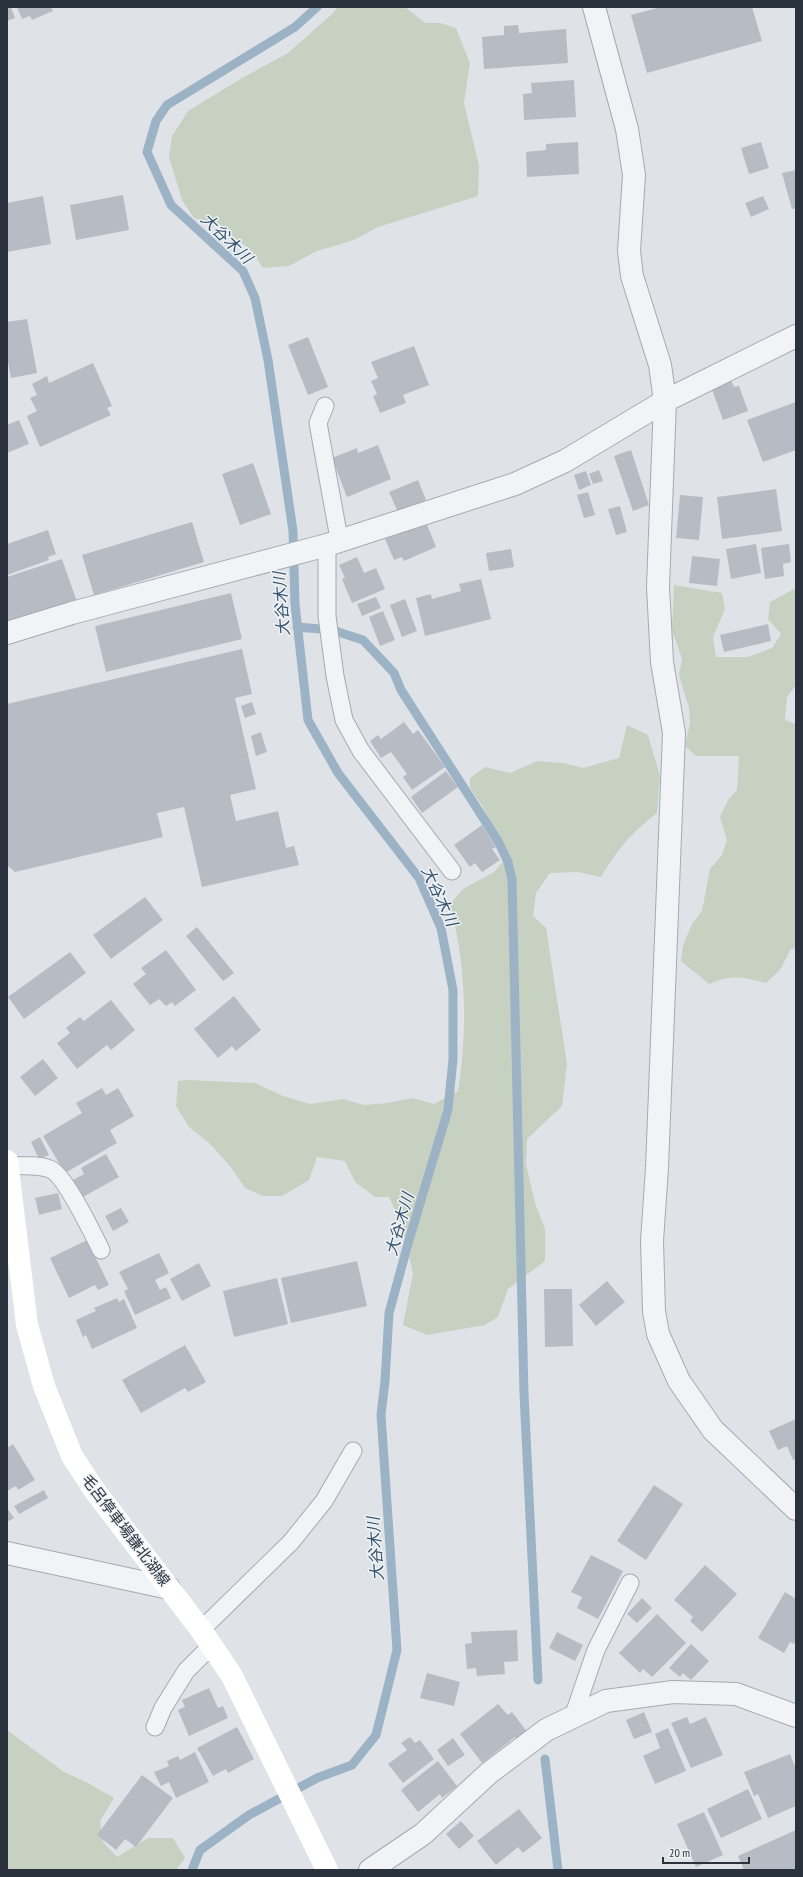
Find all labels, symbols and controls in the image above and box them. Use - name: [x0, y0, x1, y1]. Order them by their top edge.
- water label: 大谷木川: [197, 209, 258, 269]
- water label: 大谷木川: [269, 569, 293, 637]
- water label: 大谷木川: [417, 863, 463, 931]
- water label: 大谷木川: [381, 1189, 418, 1258]
- street label: 毛呂停車場鎌北湖線: [78, 1470, 174, 1590]
- water label: 大谷木川: [363, 1514, 387, 1582]
- scale bar: [663, 1839, 749, 1865]
- text: 20 m: [669, 1845, 690, 1860]

